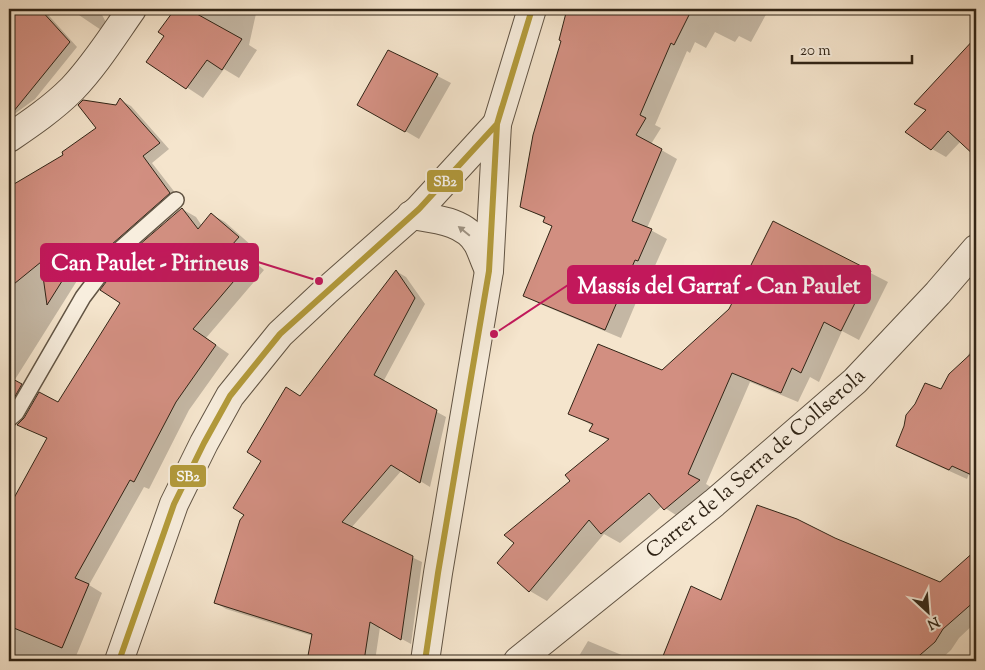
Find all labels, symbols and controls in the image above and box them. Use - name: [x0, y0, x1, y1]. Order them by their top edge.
- scale bar: [792, 32, 912, 64]
- text: 20 m: [800, 41, 831, 62]
- line badge: SB2: [426, 169, 464, 193]
- text: SB2: [433, 173, 457, 193]
- one-way arrow: [458, 226, 471, 237]
- callout: Can Paulet - Pirineus: [41, 244, 258, 281]
- text: Can Paulet - Pirineus: [51, 249, 249, 281]
- callout: Massís del Garraf - Can Paulet: [568, 266, 870, 303]
- text: Massís del Garraf - Can Paulet: [578, 272, 861, 304]
- street label: Carrer de la Serra de Collserola: [640, 362, 874, 567]
- line badge: SB2: [169, 464, 207, 488]
- text: SB2: [176, 468, 200, 488]
- north arrow: [902, 588, 952, 638]
- text: N: [923, 610, 942, 633]

